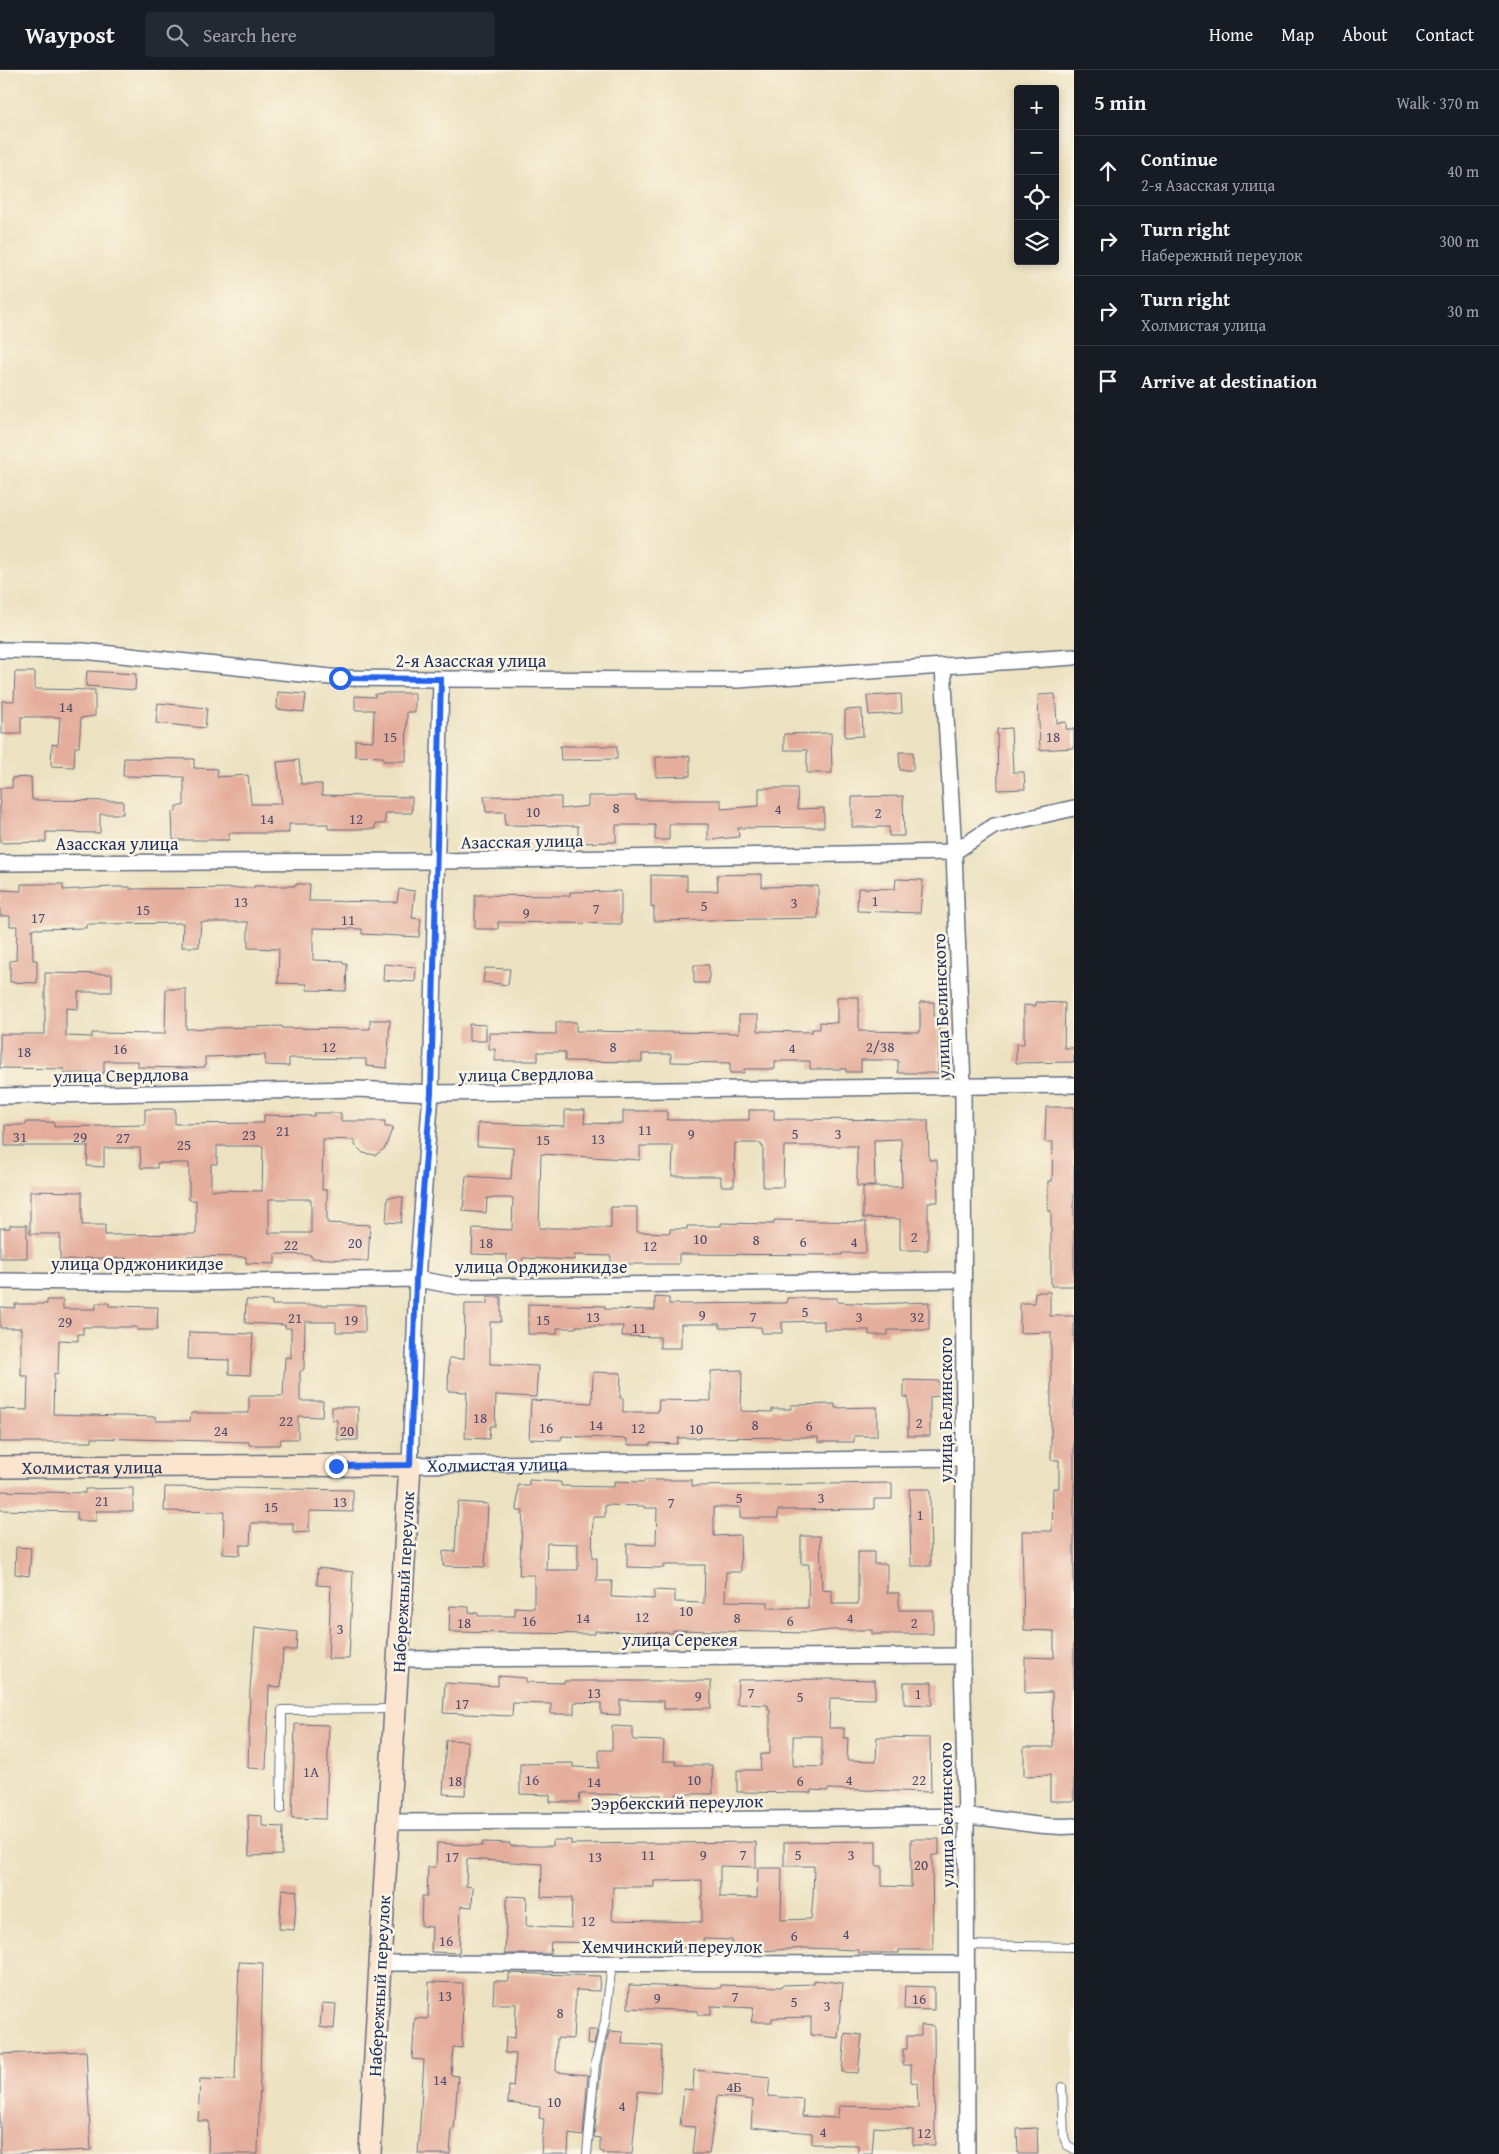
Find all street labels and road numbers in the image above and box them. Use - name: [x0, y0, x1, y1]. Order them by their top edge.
- street label: 2-я Азасская улица: [396, 647, 547, 674]
- street label: Азасская улица: [460, 826, 584, 856]
- street label: Азасская улица: [56, 830, 179, 857]
- street label: улица Белинского: [925, 933, 957, 1080]
- street label: улица Свердлова: [457, 1059, 594, 1089]
- street label: улица Свердлова: [52, 1060, 189, 1090]
- street label: улица Орджоникидзе: [50, 1250, 223, 1277]
- street label: улица Орджоникидзе: [454, 1253, 627, 1280]
- street label: улица Белинского: [932, 1337, 959, 1484]
- street label: Холмистая улица: [427, 1450, 568, 1478]
- street label: Холмистая улица: [22, 1453, 163, 1480]
- street label: Набережный переулок: [385, 1490, 421, 1673]
- street label: улица Серекея: [621, 1626, 738, 1653]
- street label: улица Белинского: [931, 1742, 961, 1889]
- street label: Ээрбекский переулок: [590, 1787, 764, 1817]
- street label: Набережный переулок: [361, 1894, 397, 2077]
- street label: Хемчинский переулок: [582, 1933, 763, 1960]

